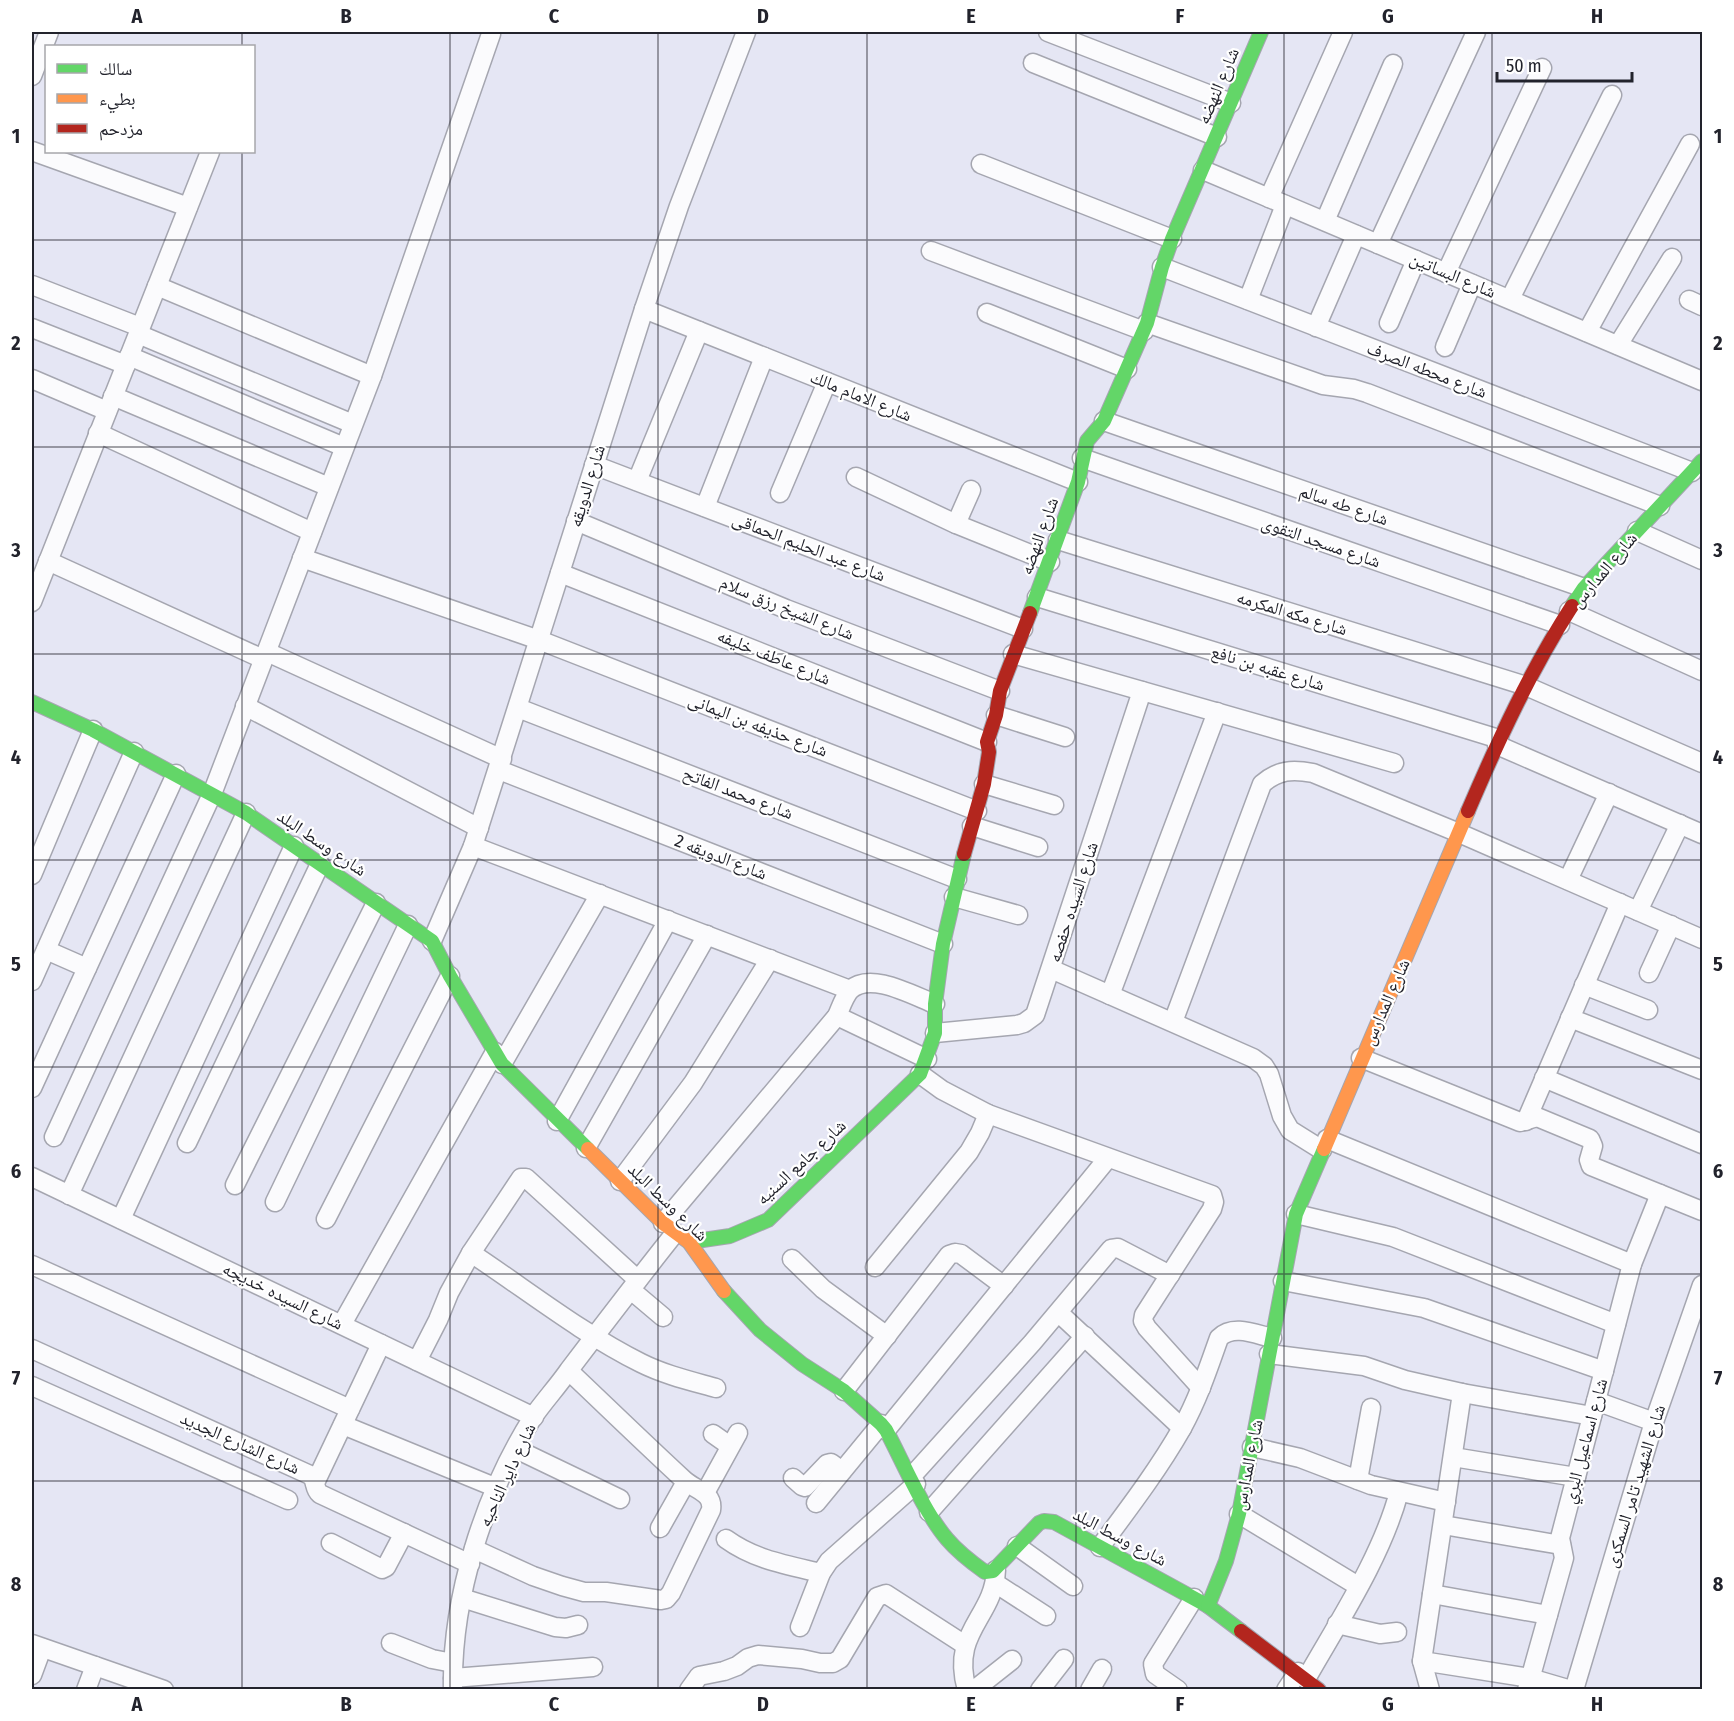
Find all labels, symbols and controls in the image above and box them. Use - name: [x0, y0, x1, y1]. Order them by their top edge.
- text: A: [131, 4, 144, 28]
- text: B: [340, 4, 352, 28]
- text: C: [549, 4, 560, 28]
- text: D: [757, 4, 769, 28]
- text: E: [966, 4, 976, 28]
- text: F: [1176, 4, 1185, 28]
- text: G: [1382, 4, 1394, 28]
- text: H: [1591, 4, 1603, 28]
- legend: [45, 45, 255, 153]
- street label: شارع النهضه: [1192, 45, 1244, 127]
- scale bar: [1497, 45, 1632, 83]
- text: 50 m: [1506, 55, 1542, 77]
- text: سالك: [99, 58, 132, 80]
- text: بطيء: [99, 88, 136, 114]
- text: مزدحم: [99, 118, 143, 141]
- text: 1: [12, 124, 20, 148]
- text: 1: [1714, 124, 1722, 148]
- street label: شارع البساتين: [1407, 247, 1499, 303]
- text: 2: [10, 331, 21, 355]
- text: 2: [1712, 331, 1723, 355]
- street label: شارع محطه الصرف: [1364, 337, 1490, 403]
- street label: شارع الامام مالك: [807, 366, 915, 427]
- street label: شارع الدويقه: [564, 442, 610, 530]
- street label: شارع طه سالم: [1296, 480, 1391, 531]
- street label: شارع النهضه: [1015, 494, 1063, 578]
- street label: شارع عبد الحليم الحماقى: [729, 508, 889, 587]
- street label: شارع مسجد التقوى: [1259, 511, 1383, 573]
- street label: شارع المدارس: [1566, 528, 1642, 612]
- text: 3: [10, 538, 21, 562]
- text: 3: [1712, 538, 1723, 562]
- street label: شارع الشيخ رزق سلام: [716, 571, 857, 646]
- street label: شارع مكه المكرمه: [1234, 586, 1350, 640]
- street label: شارع عاطف خليفه: [714, 624, 834, 690]
- street label: شارع عقبه بن نافع: [1208, 640, 1327, 697]
- street label: شارع حذيفه بن اليمانى: [685, 688, 831, 762]
- text: 4: [11, 745, 21, 769]
- text: 4: [1713, 745, 1723, 769]
- street label: شارع محمد الفاتح: [679, 762, 796, 825]
- street label: شارع وسط البلد: [273, 805, 371, 881]
- street label: شارع الدويقه 2: [672, 829, 770, 885]
- street label: شارع السيده حفصه: [1043, 839, 1103, 965]
- text: 5: [11, 952, 21, 976]
- text: 5: [1713, 952, 1723, 976]
- street label: شارع المدارس: [1357, 956, 1415, 1048]
- street label: شارع جامع السنيه: [751, 1115, 851, 1210]
- street label: شارع وسط البلد: [623, 1158, 713, 1246]
- text: 6: [11, 1159, 21, 1183]
- text: 6: [1713, 1159, 1723, 1183]
- street label: شارع السيده خديجه: [219, 1257, 347, 1335]
- text: 7: [12, 1366, 21, 1390]
- text: 7: [1714, 1366, 1723, 1390]
- street label: شارع اسماعيل البري: [1558, 1376, 1616, 1507]
- street label: شارع الشهيد تامر السمكرى: [1600, 1402, 1670, 1570]
- street label: شارع الشارع الجديد: [177, 1407, 303, 1479]
- street label: شارع المدارس: [1228, 1418, 1268, 1512]
- street label: شارع داير الناحيه: [473, 1420, 541, 1530]
- street label: شارع وسط البلد: [1069, 1503, 1171, 1571]
- text: 8: [11, 1572, 22, 1596]
- text: 8: [1713, 1572, 1724, 1596]
- text: A: [131, 1692, 144, 1716]
- text: B: [340, 1692, 352, 1716]
- text: C: [549, 1692, 560, 1716]
- text: D: [757, 1692, 769, 1716]
- text: E: [966, 1692, 976, 1716]
- text: F: [1176, 1692, 1185, 1716]
- text: G: [1382, 1692, 1394, 1716]
- text: H: [1591, 1692, 1603, 1716]

